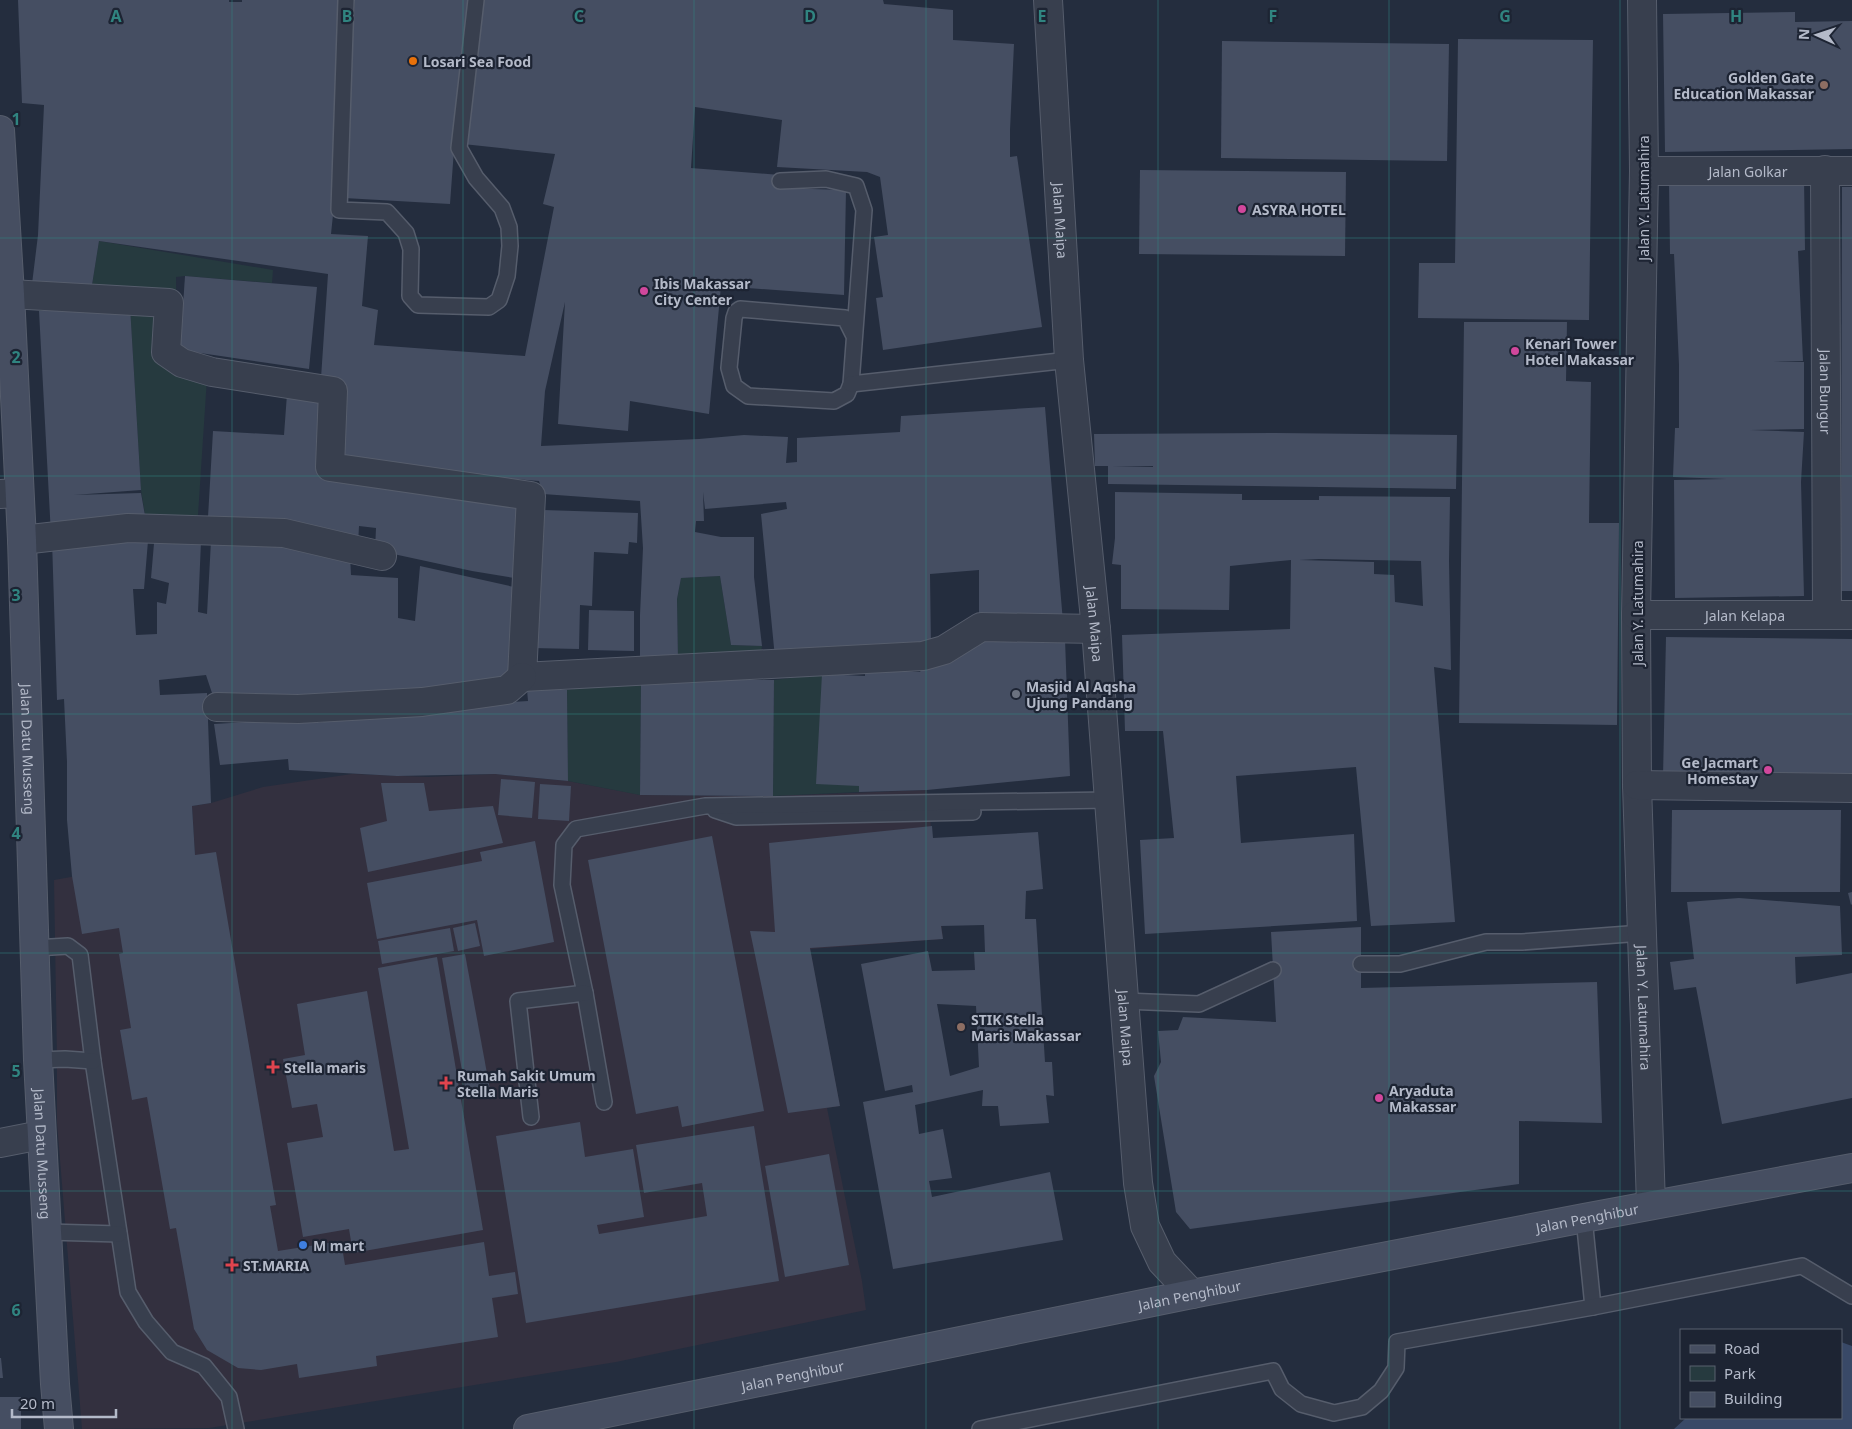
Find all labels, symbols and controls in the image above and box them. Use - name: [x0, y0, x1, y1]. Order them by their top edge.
- text: A: [110, 5, 122, 27]
- text: B: [342, 5, 352, 27]
- text: C: [574, 5, 584, 27]
- text: D: [804, 5, 816, 27]
- text: E: [1038, 5, 1047, 27]
- text: F: [1269, 5, 1277, 27]
- text: G: [1499, 5, 1511, 27]
- text: H: [1730, 5, 1742, 27]
- north arrow: [1792, 10, 1842, 60]
- text: N: [1794, 28, 1813, 40]
- place label: Losari Sea Food: [423, 52, 531, 71]
- marker: Losari Sea Food: [407, 55, 419, 67]
- place label: Golden Gate Education Makassar: [1673, 68, 1815, 103]
- marker: Golden Gate Education Makassar: [1818, 79, 1830, 91]
- text: 1: [11, 108, 21, 130]
- street label: Jalan Y. Latumahira: [1634, 135, 1653, 263]
- street label: Jalan Golkar: [1707, 162, 1788, 181]
- street label: Jalan Maipa: [1049, 180, 1073, 259]
- place label: ASYRA HOTEL: [1252, 200, 1346, 219]
- marker: ASYRA HOTEL: [1236, 203, 1248, 215]
- place label: Ibis Makassar City Center: [654, 274, 751, 309]
- marker: Ibis Makassar City Center: [638, 285, 650, 297]
- place label: Kenari Tower Hotel Makassar: [1525, 334, 1635, 369]
- marker: Kenari Tower Hotel Makassar: [1509, 345, 1521, 357]
- text: 2: [11, 346, 21, 368]
- street label: Jalan Bungur: [1816, 347, 1836, 435]
- street label: Jalan Y. Latumahira: [1628, 540, 1647, 668]
- street label: Jalan Maipa: [1082, 583, 1108, 663]
- text: 3: [11, 584, 21, 606]
- street label: Jalan Kelapa: [1703, 606, 1785, 625]
- place label: Masjid Al Aqsha Ujung Pandang: [1026, 677, 1136, 712]
- street label: Jalan Datu Musseng: [17, 682, 40, 815]
- marker: Masjid Al Aqsha Ujung Pandang: [1010, 688, 1022, 700]
- place label: Ge Jacmart Homestay: [1681, 753, 1758, 788]
- marker: Ge Jacmart Homestay: [1762, 764, 1774, 776]
- text: 4: [11, 822, 21, 844]
- street label: Jalan Y. Latumahira: [1633, 943, 1656, 1071]
- street label: Jalan Maipa: [1114, 987, 1139, 1067]
- place label: STIK Stella Maris Makassar: [971, 1010, 1082, 1045]
- marker: STIK Stella Maris Makassar: [955, 1021, 967, 1033]
- place label: Stella maris: [284, 1058, 366, 1077]
- text: 5: [11, 1060, 21, 1082]
- marker: Stella maris: [266, 1060, 280, 1074]
- place label: Rumah Sakit Umum Stella Maris: [457, 1066, 596, 1101]
- marker: Rumah Sakit Umum Stella Maris: [439, 1076, 453, 1090]
- place label: Aryaduta Makassar: [1389, 1081, 1457, 1116]
- street label: Jalan Datu Musseng: [30, 1086, 56, 1220]
- marker: Aryaduta Makassar: [1373, 1092, 1385, 1104]
- street label: Jalan Penghibur: [1532, 1198, 1640, 1237]
- place label: M mart: [313, 1236, 364, 1255]
- marker: M mart: [297, 1239, 309, 1251]
- place label: ST.MARIA: [243, 1256, 309, 1275]
- marker: ST.MARIA: [225, 1258, 239, 1272]
- street label: Jalan Penghibur: [1134, 1275, 1243, 1315]
- text: 6: [11, 1299, 21, 1321]
- legend: [1680, 1329, 1842, 1419]
- text: Road: [1724, 1338, 1760, 1358]
- street label: Jalan Penghibur: [738, 1355, 846, 1395]
- text: Park: [1724, 1363, 1756, 1383]
- scale bar: [12, 1386, 116, 1418]
- text: Building: [1724, 1388, 1782, 1408]
- text: 20 m: [20, 1393, 55, 1413]

